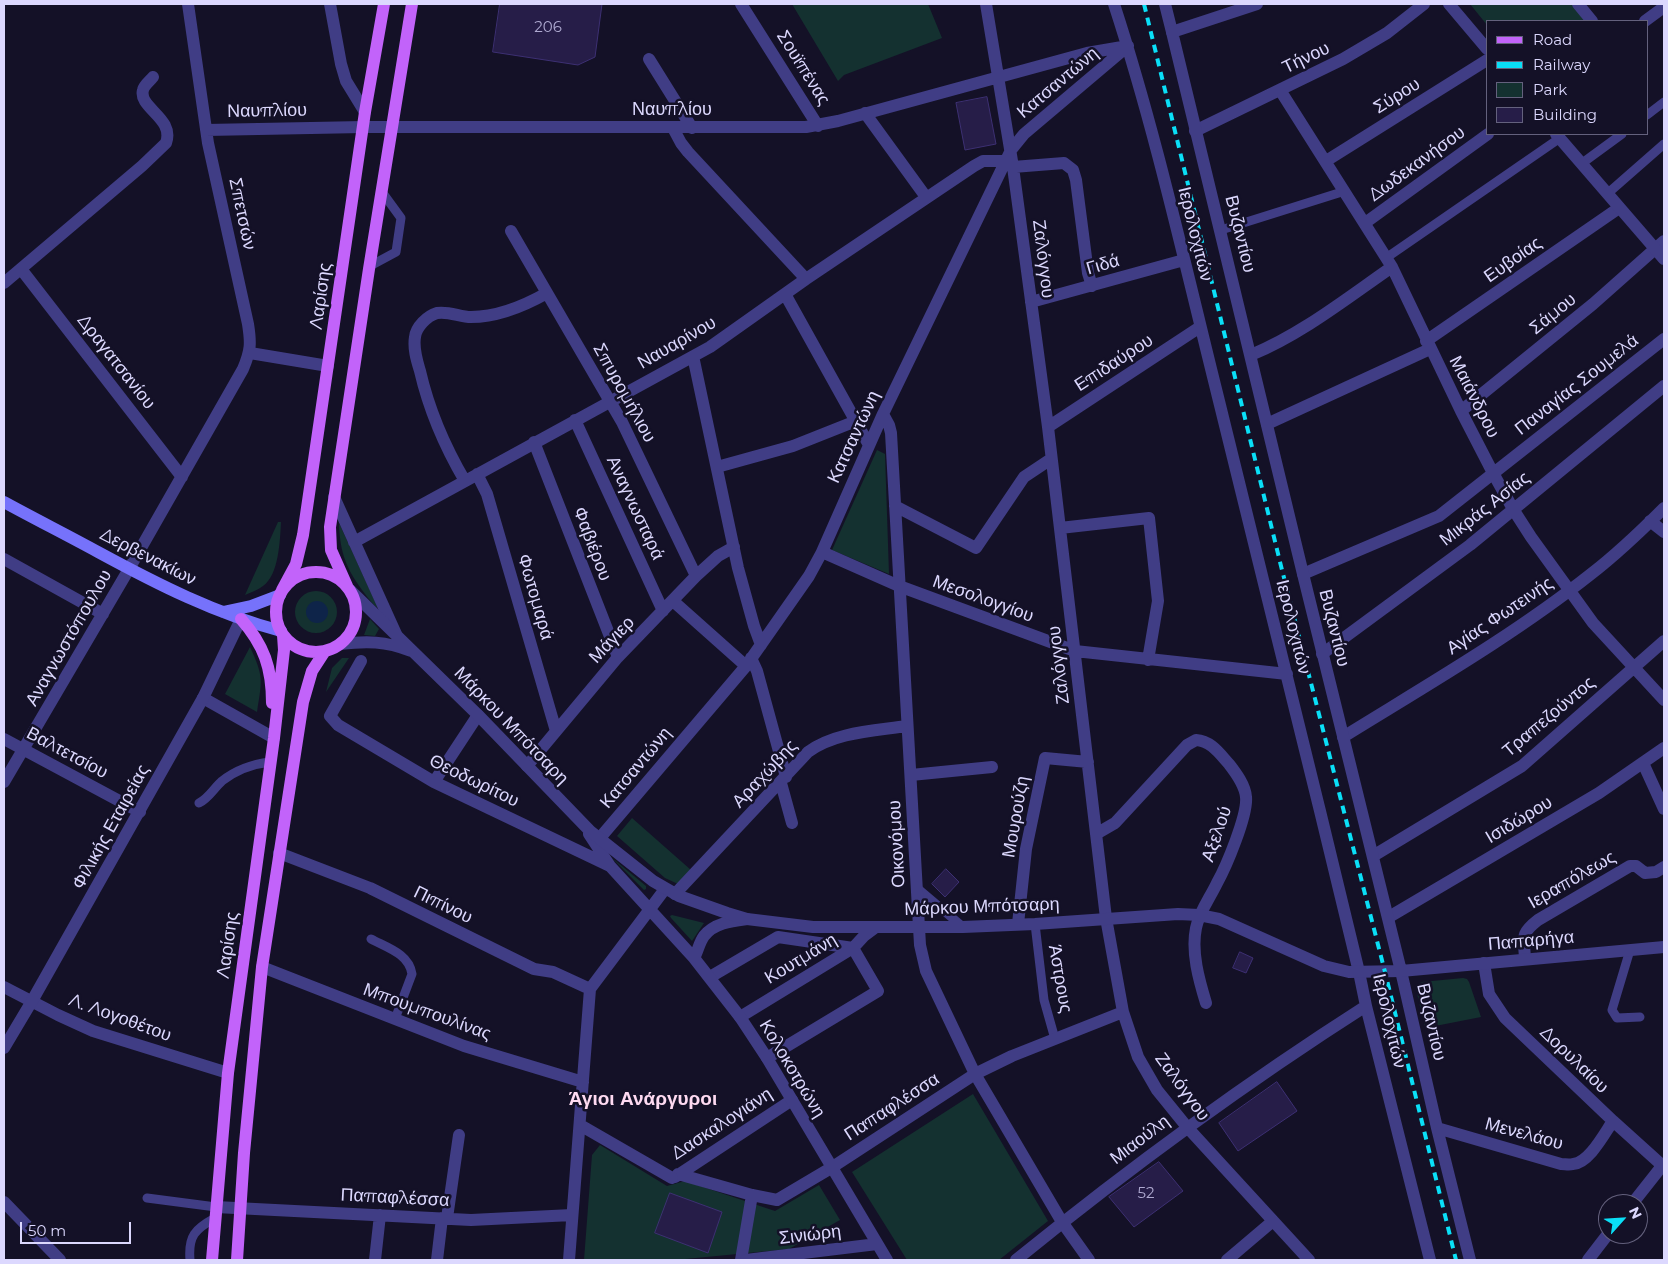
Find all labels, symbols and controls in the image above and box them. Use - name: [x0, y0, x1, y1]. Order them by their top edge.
- house number: 206: [534, 19, 562, 37]
- legend: [1486, 20, 1648, 135]
- street label: Σουϊπένας: [772, 27, 834, 109]
- text: Road: [1533, 30, 1572, 49]
- street label: Τήνου: [1279, 37, 1333, 79]
- street label: Κατσαντώνη: [1013, 43, 1103, 123]
- text: Railway: [1533, 55, 1590, 74]
- street label: Σύρου: [1370, 73, 1424, 119]
- text: Park: [1533, 80, 1567, 99]
- street label: Ναυπλίου: [632, 99, 712, 121]
- street label: Ναυπλίου: [227, 100, 307, 122]
- text: Building: [1533, 105, 1597, 124]
- street label: Δωδεκανήσου: [1364, 122, 1470, 206]
- street label: Σπετσών: [224, 176, 260, 252]
- street label: Ιερολοχιτών: [1173, 185, 1217, 283]
- street label: Βυζαντίου: [1220, 193, 1260, 275]
- street label: Ζαλόγγου: [1027, 218, 1059, 300]
- street label: Ευβοίας: [1480, 232, 1546, 288]
- street label: Γιδά: [1084, 250, 1122, 280]
- street label: Λαρίσης: [306, 261, 336, 331]
- street label: Σάμου: [1525, 289, 1581, 339]
- street label: Δραγατσανίου: [72, 310, 160, 414]
- street label: Ναυαρίνου: [634, 312, 720, 374]
- street label: Επιδαύρου: [1071, 330, 1157, 396]
- street label: Παναγίας Σουμελά: [1511, 330, 1643, 440]
- street label: Σπυρομήλιου: [588, 340, 660, 446]
- street label: Μαιάνδρου: [1444, 352, 1504, 442]
- street label: Κατσαντώνη: [823, 387, 885, 487]
- street label: Αναγνωσταρά: [602, 453, 668, 563]
- street label: Μικράς Ασίας: [1436, 467, 1534, 551]
- street label: Φαβιέρου: [568, 504, 616, 584]
- street label: Δερβενακίων: [96, 524, 200, 590]
- street label: Φωτομαρά: [512, 552, 558, 642]
- street label: Αναγνωστόπουλου: [21, 566, 117, 710]
- street label: Μεσολογγίου: [930, 571, 1036, 627]
- street label: Αγίας Φωτεινής: [1443, 573, 1557, 659]
- street label: Ιερολοχιτών: [1271, 578, 1315, 676]
- street label: Βυζαντίου: [1314, 587, 1354, 669]
- street label: Μάγιερ: [585, 612, 639, 668]
- street label: Ζαλόγγου: [1043, 624, 1075, 706]
- street label: Μάρκου Μπότσαρη: [449, 663, 573, 789]
- street label: Τραπεζούντος: [1498, 672, 1600, 762]
- street label: Βαλτετσίου: [23, 723, 111, 783]
- street label: Κατσαντώνη: [596, 723, 676, 813]
- street label: Αραχώβης: [728, 735, 802, 813]
- street label: Θεοδωρίτου: [426, 750, 522, 812]
- street label: Φιλικής Εταιρείας: [68, 761, 154, 893]
- street label: Μουρούζη: [998, 774, 1034, 860]
- street label: Ισιδώρου: [1482, 792, 1556, 848]
- street label: Οικονόμου: [884, 800, 910, 888]
- street label: Αξελού: [1197, 803, 1237, 865]
- street label: Ιεραπόλεως: [1525, 846, 1619, 914]
- street label: Πιπίνου: [410, 882, 476, 928]
- street label: Μάρκου Μπότσαρη: [904, 893, 1060, 921]
- street label: Λαρίσης: [213, 910, 243, 980]
- street label: Παπαρήγα: [1487, 926, 1575, 956]
- street label: Κουτμάνη: [761, 929, 841, 989]
- street label: Άστρους: [1043, 943, 1077, 1015]
- street label: Ιερολοχιτών: [1368, 972, 1410, 1070]
- street label: Μπουμπουλίνας: [360, 979, 494, 1045]
- street label: Βυζαντίου: [1412, 981, 1450, 1063]
- street label: Λ. Λογοθέτου: [66, 989, 174, 1047]
- street label: Κολοκοτρώνη: [754, 1016, 830, 1122]
- street label: Δορυλαίου: [1535, 1022, 1613, 1098]
- street label: Ζαλόγγου: [1150, 1049, 1214, 1125]
- street label: Παπαφλέσσα: [840, 1068, 944, 1146]
- street label: Δασκαλογιάνη: [668, 1083, 776, 1165]
- district label: Άγιοι Ανάργυροι: [569, 1088, 717, 1110]
- street label: Μιαούλη: [1106, 1111, 1174, 1169]
- street label: Μενελάου: [1483, 1113, 1565, 1155]
- street label: Παπαφλέσσα: [340, 1184, 450, 1212]
- house number: 52: [1138, 1185, 1154, 1203]
- north arrow: [1598, 1194, 1648, 1244]
- text: N: [1625, 1204, 1646, 1222]
- scale bar: [22, 1212, 134, 1244]
- street label: Σινιώρη: [778, 1220, 842, 1250]
- text: 50 m: [28, 1221, 66, 1240]

